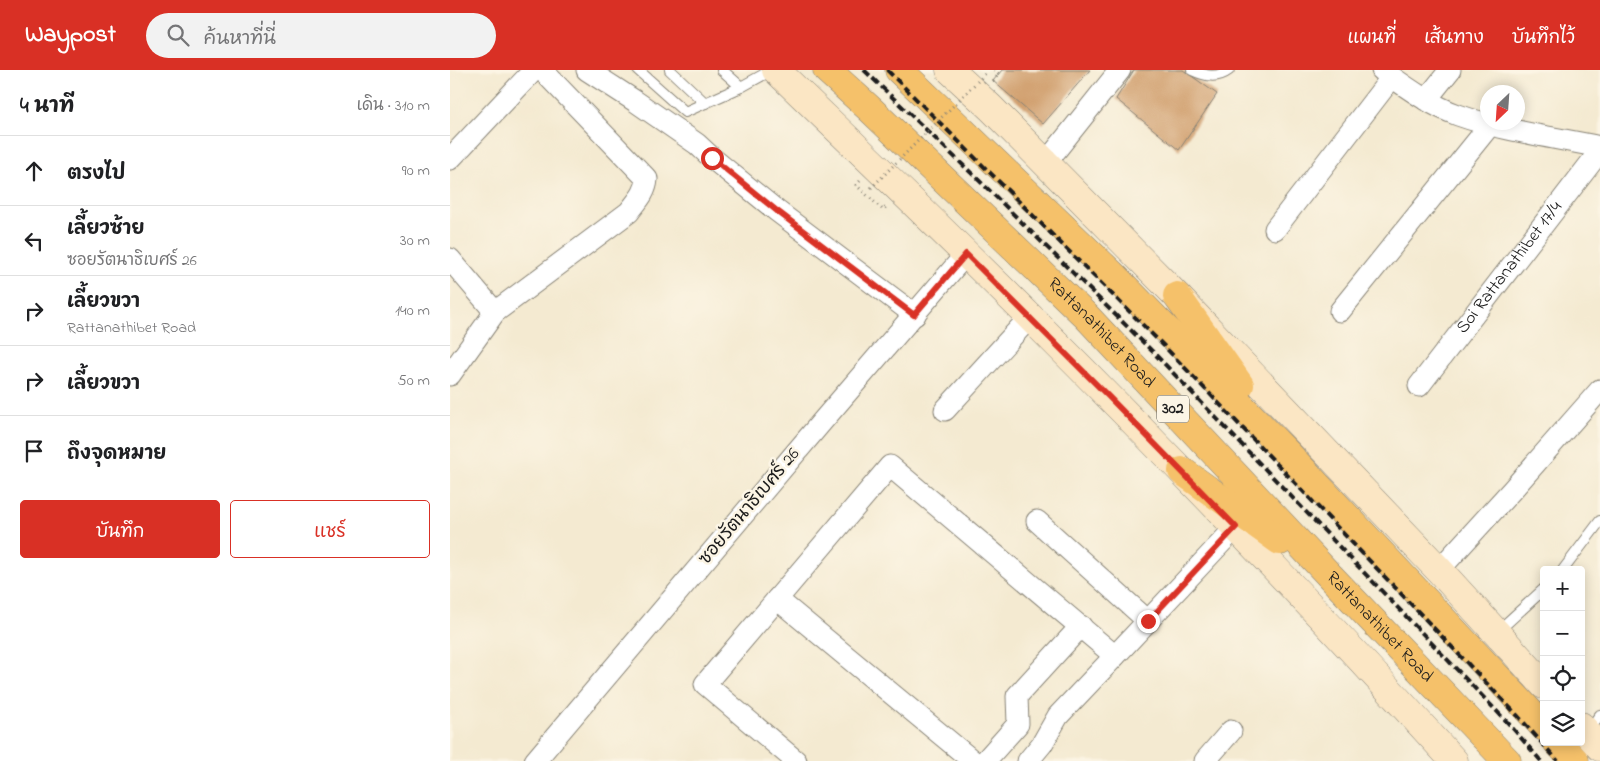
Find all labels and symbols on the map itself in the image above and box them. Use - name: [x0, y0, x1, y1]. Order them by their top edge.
- north arrow: [1480, 85, 1525, 130]
- route start: [701, 147, 724, 170]
- street label: Soi Rattanathibet 17/4: [1450, 196, 1570, 340]
- street label: Rattanathibet Road: [1041, 272, 1161, 395]
- road number: 302: [1157, 396, 1189, 422]
- street label: ซอยรัตนาธิเบศร์ 26: [692, 441, 807, 571]
- street label: Rattanathibet Road: [1320, 566, 1439, 689]
- route end: [1137, 610, 1160, 633]

